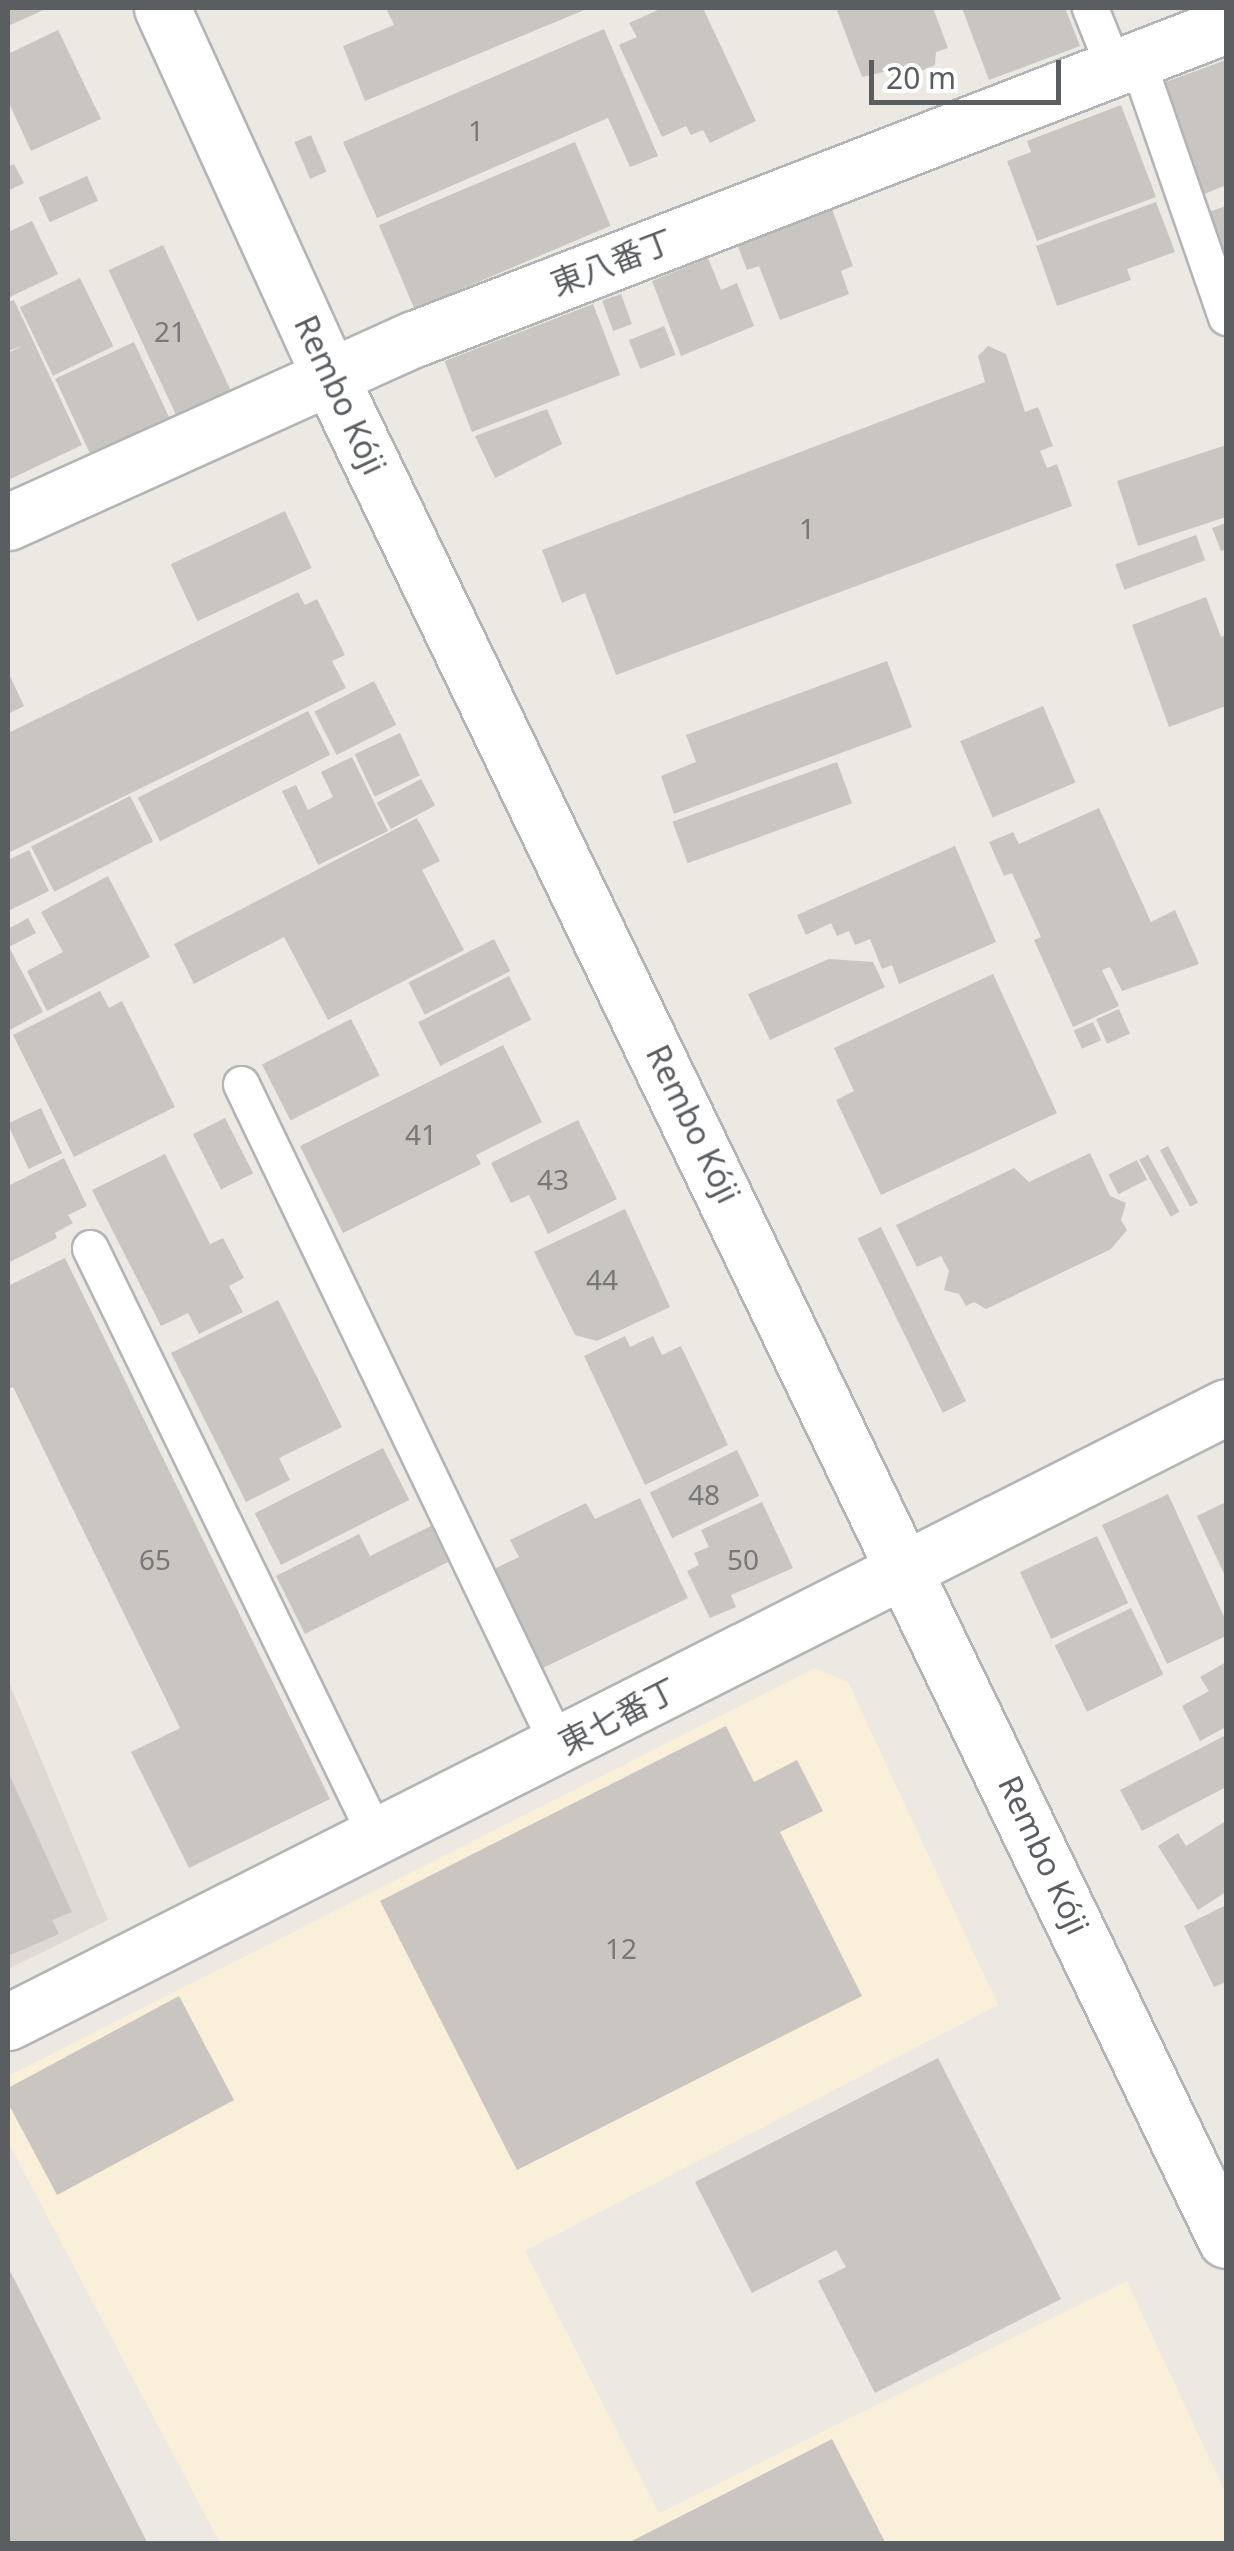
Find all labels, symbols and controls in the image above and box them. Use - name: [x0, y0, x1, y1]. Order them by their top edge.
- scale bar: [874, 40, 1066, 102]
- text: 20 m: [886, 57, 956, 98]
- house number: 1: [468, 113, 484, 147]
- street label: 東八番丁: [545, 221, 679, 303]
- street label: Rembo Kóji: [286, 309, 394, 481]
- house number: 21: [154, 314, 186, 348]
- house number: 1: [799, 511, 815, 545]
- street label: Rembo Kóji: [638, 1039, 748, 1209]
- house number: 41: [405, 1117, 437, 1151]
- house number: 43: [537, 1162, 569, 1196]
- house number: 44: [586, 1262, 618, 1296]
- house number: 48: [688, 1477, 720, 1511]
- house number: 65: [139, 1542, 171, 1576]
- house number: 50: [727, 1542, 759, 1576]
- street label: 東七番丁: [552, 1670, 684, 1762]
- street label: Rembo Kóji: [990, 1769, 1098, 1941]
- house number: 12: [605, 1931, 637, 1965]

